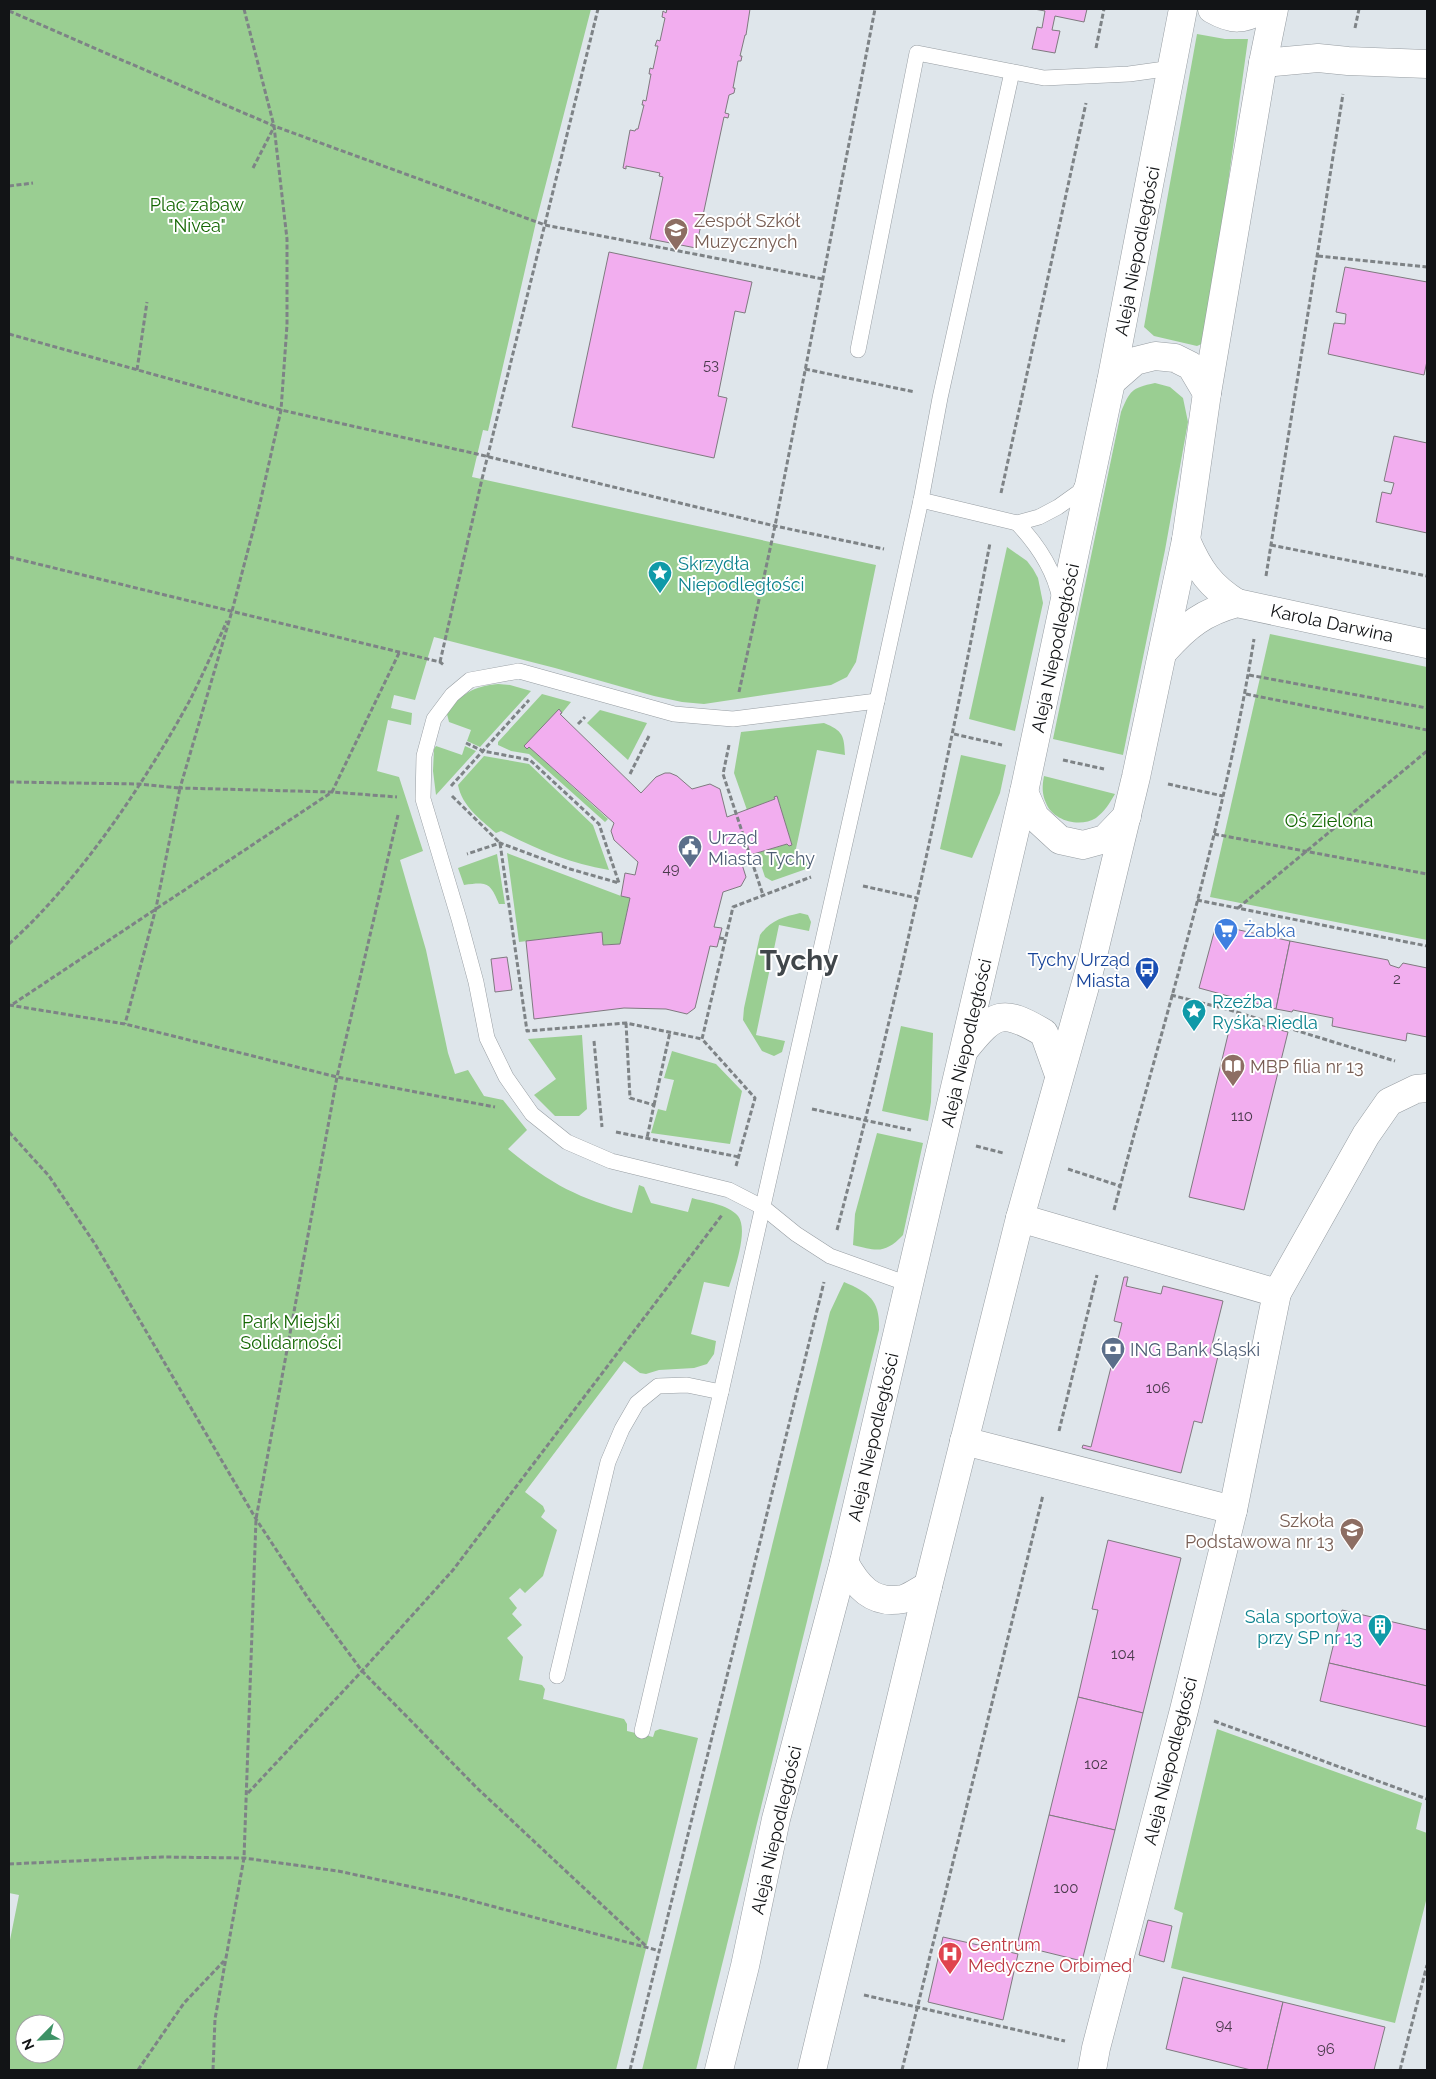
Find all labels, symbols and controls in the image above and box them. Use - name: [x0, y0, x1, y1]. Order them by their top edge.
- street label: Aleja Niepodległości: [1110, 164, 1164, 338]
- park label: Plac zabaw "Nivea": [150, 194, 245, 236]
- place label: Zespół Szkół Muzycznych: [694, 210, 801, 252]
- school or university icon: Zespół Szkół Muzycznych: [663, 217, 689, 251]
- house number: 53: [703, 356, 719, 374]
- place label: Skrzydła Niepodległości: [678, 553, 804, 595]
- place icon: Skrzydła Niepodległości: [647, 560, 673, 594]
- street label: Aleja Niepodległości: [1027, 561, 1083, 735]
- street label: Karola Darwina: [1269, 600, 1395, 646]
- park label: Oś Zielona: [1285, 810, 1373, 831]
- place label: Urząd Miasta Tychy: [708, 827, 815, 869]
- public building icon: Urząd Miasta Tychy: [677, 834, 703, 868]
- house number: 49: [663, 860, 680, 878]
- supermarket icon: Żabka: [1213, 917, 1239, 951]
- place label: Żabka: [1244, 920, 1296, 941]
- district label: Tychy: [760, 944, 839, 977]
- place label: Tychy Urząd Miasta: [1027, 949, 1130, 991]
- bus stop icon: Tychy Urząd Miasta: [1134, 956, 1160, 990]
- street label: Aleja Niepodległości: [936, 957, 996, 1129]
- house number: 2: [1393, 970, 1401, 988]
- place label: Rzeźba Ryśka Riedla: [1212, 991, 1318, 1033]
- place icon: Rzeźba Ryśka Riedla: [1181, 998, 1207, 1032]
- library icon: MBP filia nr 13: [1220, 1053, 1246, 1087]
- place label: MBP filia nr 13: [1250, 1056, 1364, 1077]
- house number: 110: [1231, 1107, 1253, 1125]
- park label: Park Miejski Solidarności: [240, 1311, 342, 1353]
- bank icon: ING Bank Śląski: [1100, 1336, 1126, 1370]
- place label: ING Bank Śląski: [1130, 1338, 1260, 1360]
- street label: Aleja Niepodległości: [843, 1351, 903, 1523]
- house number: 106: [1146, 1379, 1170, 1397]
- place label: Szkoła Podstawowa nr 13: [1185, 1510, 1334, 1552]
- school or university icon: Szkoła Podstawowa nr 13: [1339, 1517, 1365, 1551]
- place label: Sala sportowa przy SP nr 13: [1245, 1606, 1362, 1648]
- building icon: Sala sportowa przy SP nr 13: [1367, 1613, 1393, 1647]
- house number: 104: [1111, 1645, 1135, 1663]
- street label: Aleja Niepodległości: [1139, 1675, 1201, 1847]
- street label: Aleja Niepodległości: [746, 1744, 806, 1916]
- house number: 102: [1084, 1755, 1108, 1773]
- house number: 100: [1054, 1879, 1078, 1897]
- place label: Centrum Medyczne Orbimed: [968, 1934, 1132, 1976]
- hospital icon: Centrum Medyczne Orbimed: [937, 1941, 963, 1975]
- north arrow: [15, 2014, 65, 2064]
- house number: 94: [1216, 2016, 1232, 2034]
- text: N: [19, 2036, 38, 2052]
- house number: 96: [1317, 2040, 1335, 2058]

